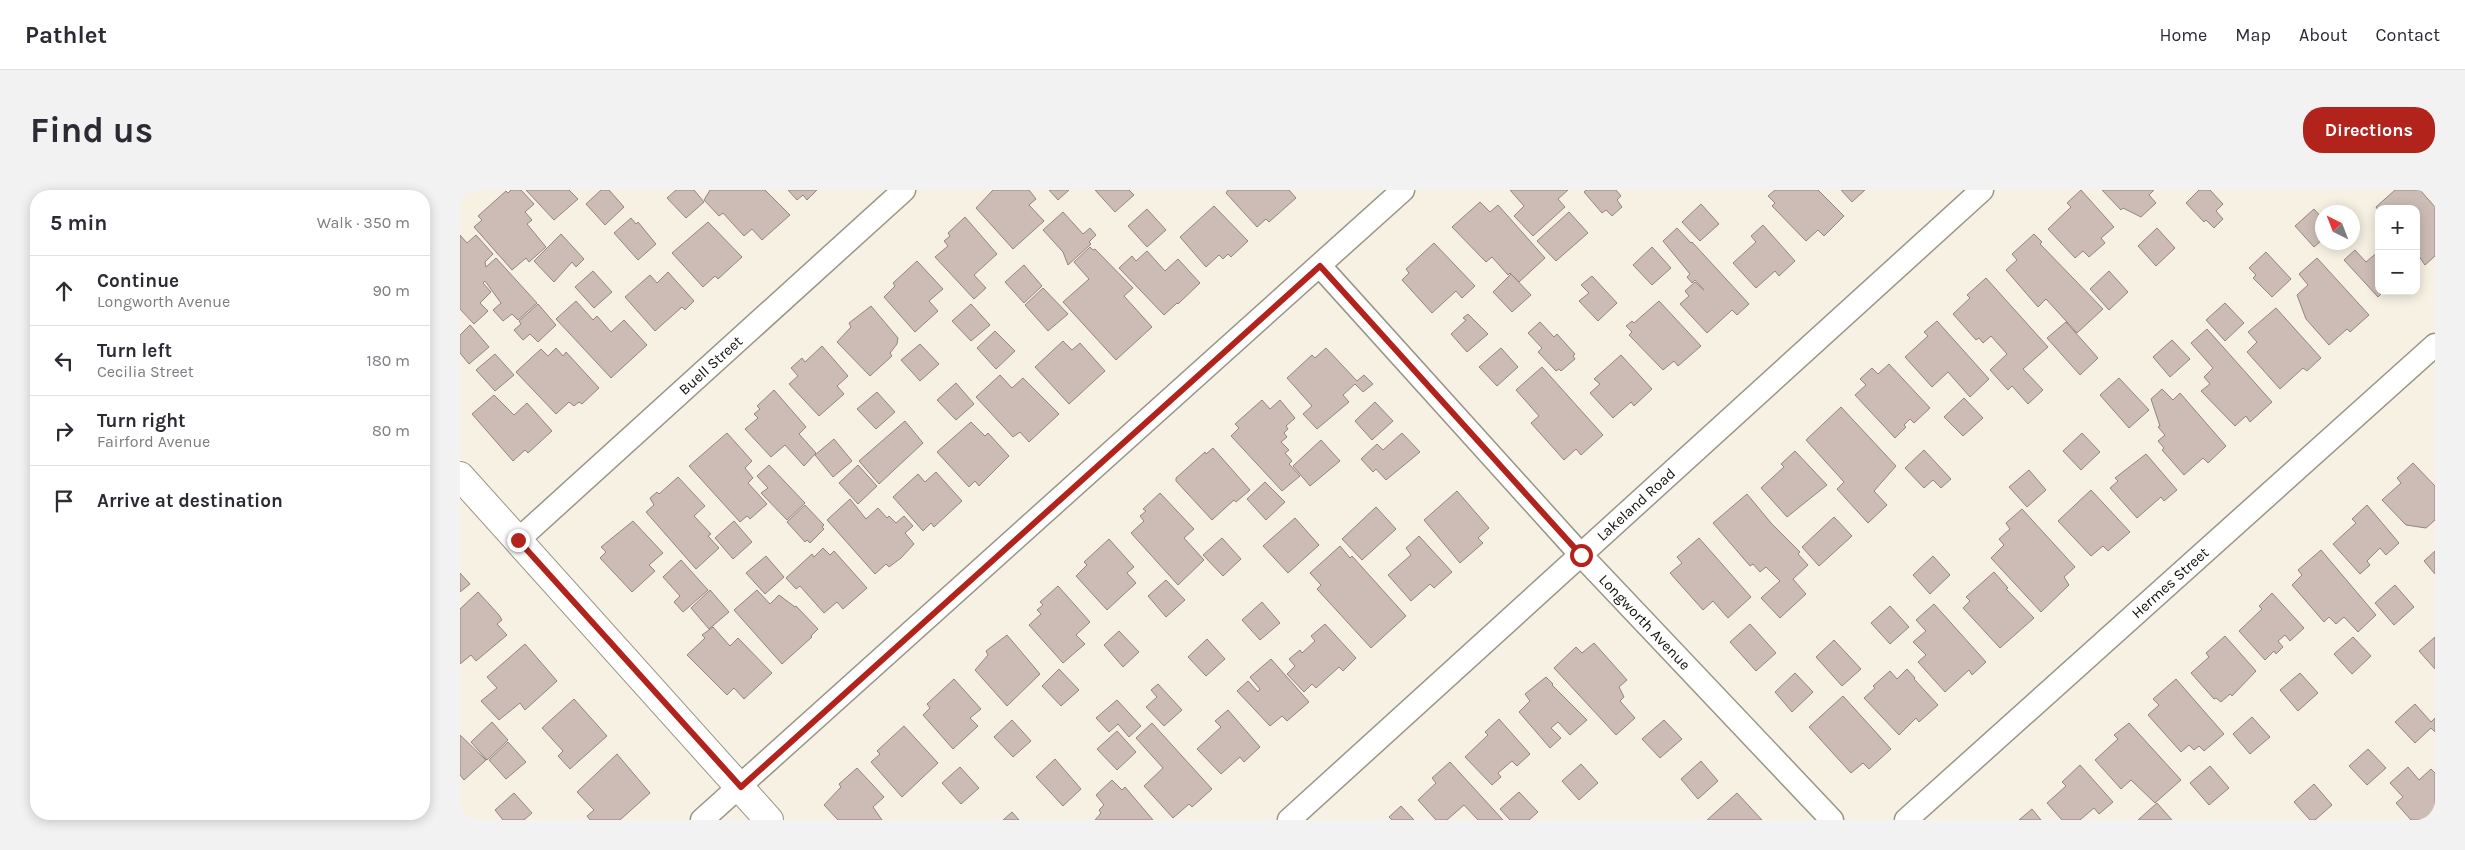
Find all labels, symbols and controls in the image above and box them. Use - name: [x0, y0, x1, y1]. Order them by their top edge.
- text: Pathlet: [25, 21, 107, 49]
- text: Home: [2159, 24, 2207, 46]
- text: Map: [2235, 24, 2271, 46]
- text: About: [2299, 24, 2348, 46]
- text: Contact: [2376, 24, 2440, 46]
- button: Directions: [2303, 107, 2435, 153]
- text: Find us: [30, 110, 153, 151]
- north arrow: [2315, 205, 2360, 250]
- map controls: [2375, 205, 2420, 295]
- button: +: [2375, 205, 2420, 250]
- text: 5 min: [50, 211, 107, 235]
- text: Walk · 350 m: [317, 213, 410, 232]
- button: −: [2375, 250, 2420, 295]
- text: Continue: [97, 270, 179, 292]
- icon: ahead: [50, 277, 78, 305]
- text: 90 m: [372, 281, 410, 300]
- text: Longworth Avenue: [97, 292, 230, 311]
- street label: Buell Street: [675, 332, 746, 399]
- text: Turn left: [97, 340, 172, 362]
- icon: left: [50, 347, 78, 375]
- text: 180 m: [367, 351, 410, 370]
- text: Cecilia Street: [97, 362, 194, 381]
- text: Turn right: [97, 410, 186, 432]
- icon: right: [50, 417, 78, 445]
- text: 80 m: [372, 421, 410, 440]
- text: Fairford Avenue: [97, 432, 210, 451]
- street label: Lakeland Road: [1593, 464, 1679, 545]
- icon: arrive: [50, 487, 78, 515]
- text: Arrive at destination: [97, 490, 283, 512]
- route end: [507, 529, 530, 552]
- street label: Hermes Street: [2128, 543, 2213, 622]
- route start: [1570, 544, 1593, 567]
- street label: Longworth Avenue: [1595, 571, 1694, 674]

